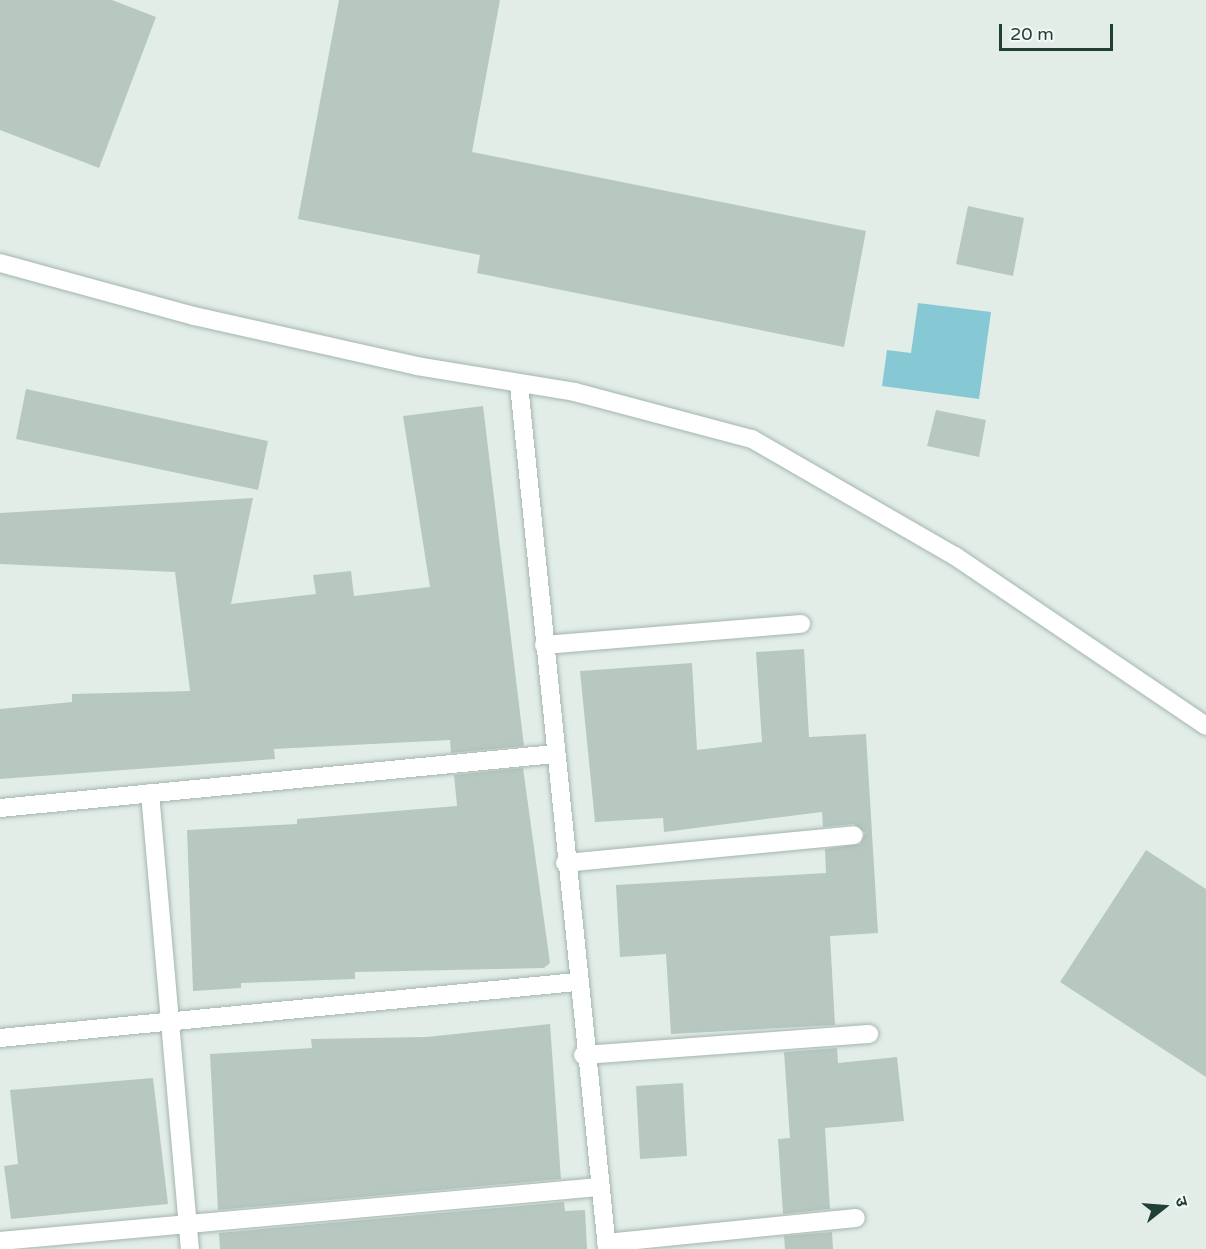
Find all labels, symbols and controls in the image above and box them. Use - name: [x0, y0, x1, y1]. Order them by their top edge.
- scale bar: [1002, 12, 1116, 50]
- text: 20 m: [1010, 23, 1054, 45]
- north arrow: [1134, 1177, 1194, 1237]
- text: उ: [1170, 1194, 1192, 1209]

